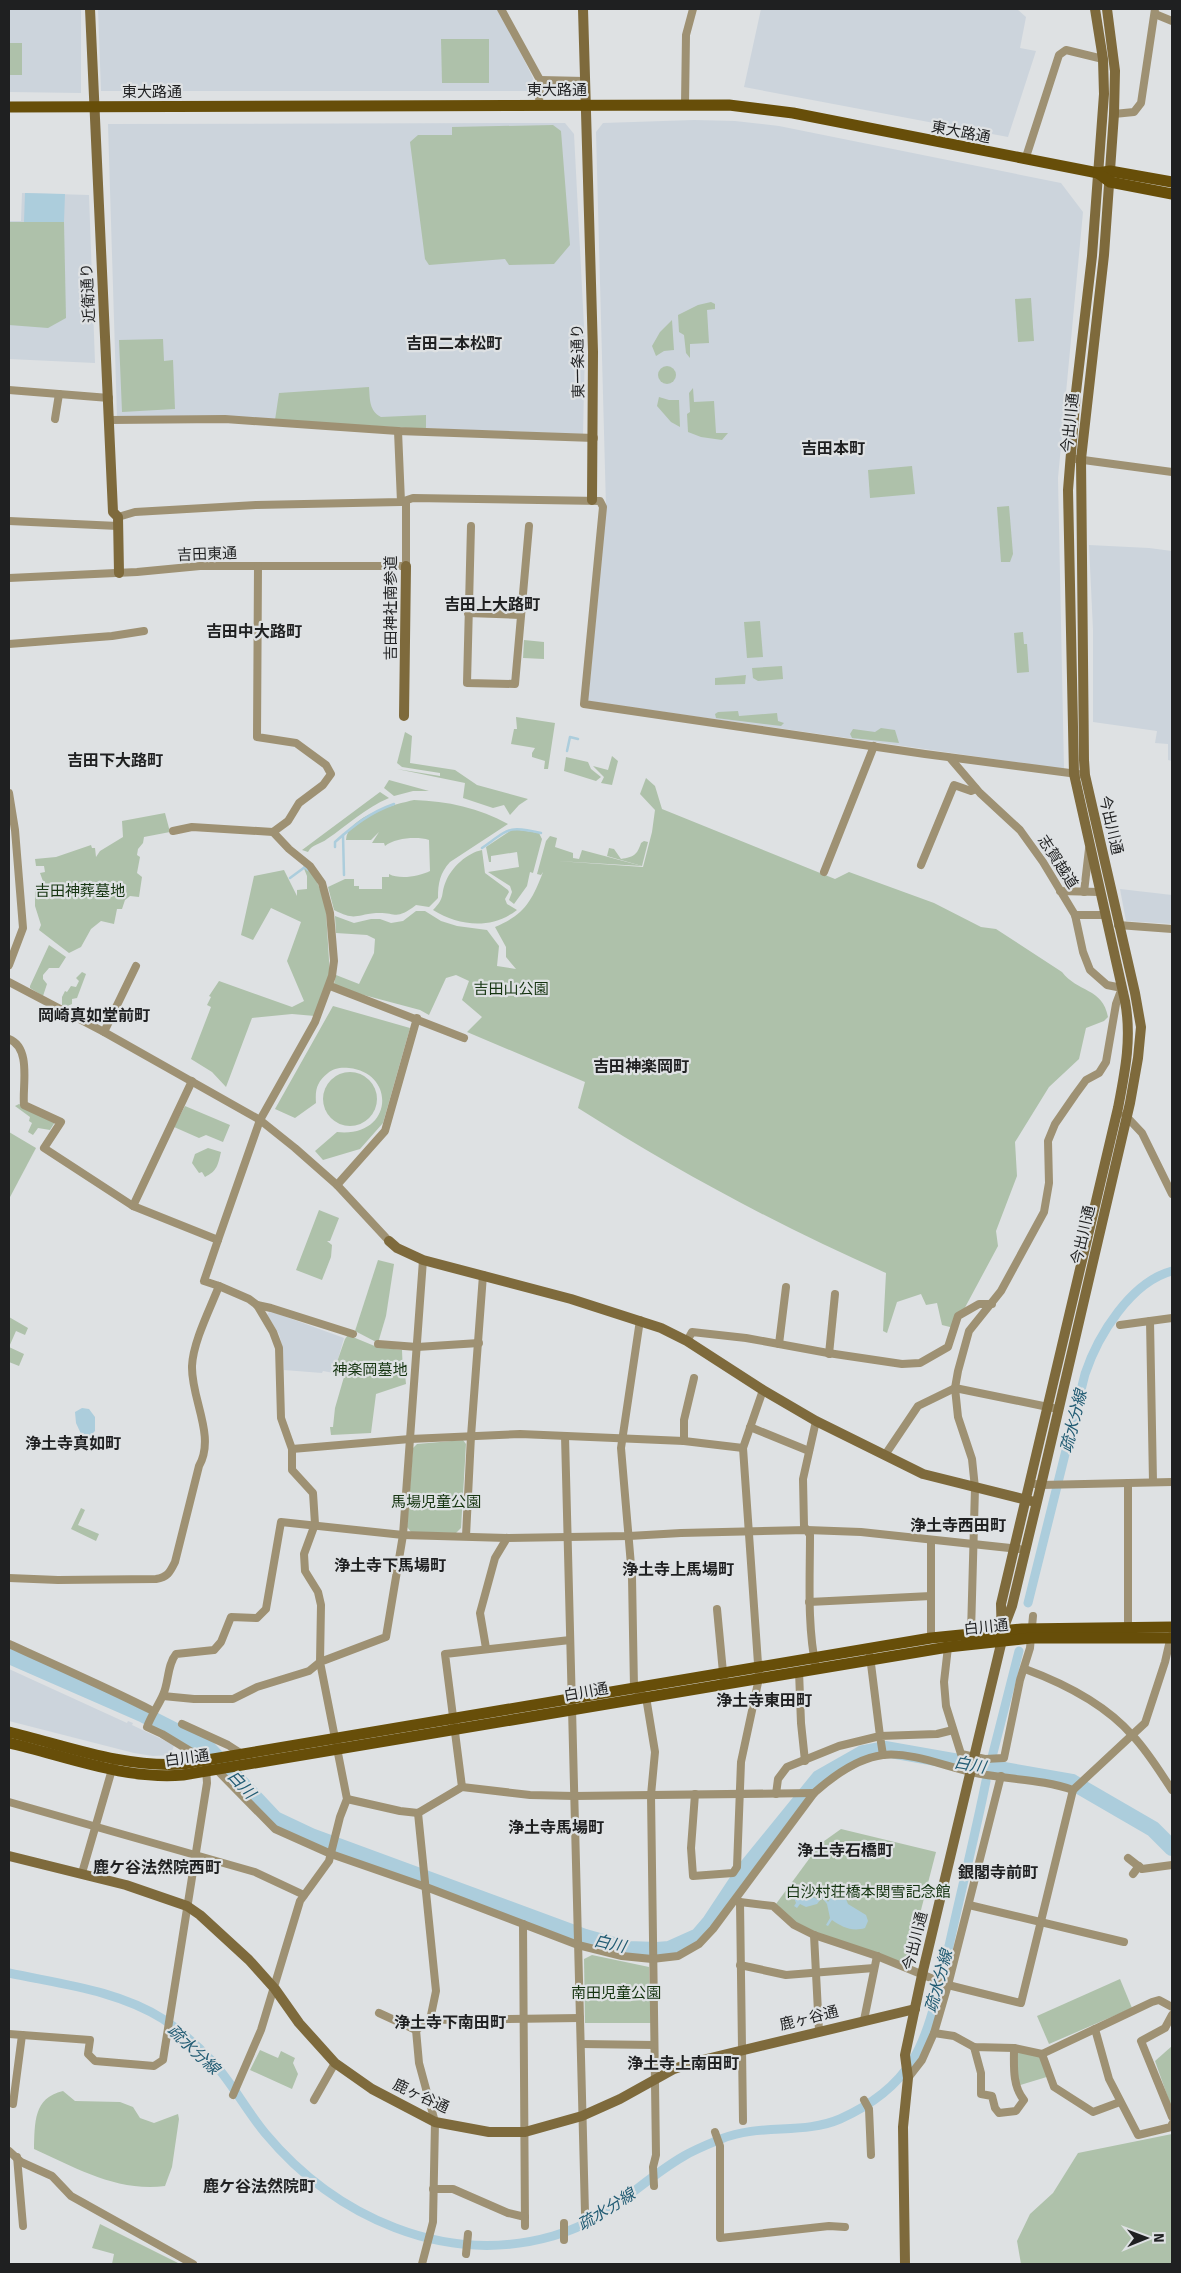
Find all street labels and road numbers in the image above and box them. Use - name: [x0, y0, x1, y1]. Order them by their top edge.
- street label: 東大路通: [527, 81, 587, 99]
- street label: 東大路通: [122, 83, 182, 101]
- street label: 東大路通: [930, 117, 992, 147]
- street label: 近衛通り: [77, 263, 99, 323]
- street label: 東一条通り: [568, 323, 588, 399]
- street label: 今出川通: [1058, 392, 1082, 454]
- street label: 吉田東通: [177, 544, 237, 564]
- street label: 吉田神社南参道: [382, 555, 400, 661]
- street label: 今出川通: [1095, 794, 1127, 856]
- street label: 志賀越道: [1034, 832, 1082, 892]
- street label: 今出川通: [1067, 1204, 1099, 1266]
- street label: 白川通: [963, 1616, 1009, 1638]
- street label: 白川通: [562, 1679, 610, 1705]
- street label: 白川通: [163, 1746, 211, 1770]
- street label: 今出川通: [899, 1910, 931, 1972]
- street label: 鹿ヶ谷通: [778, 2002, 840, 2034]
- street label: 鹿ヶ谷通: [390, 2075, 452, 2117]

